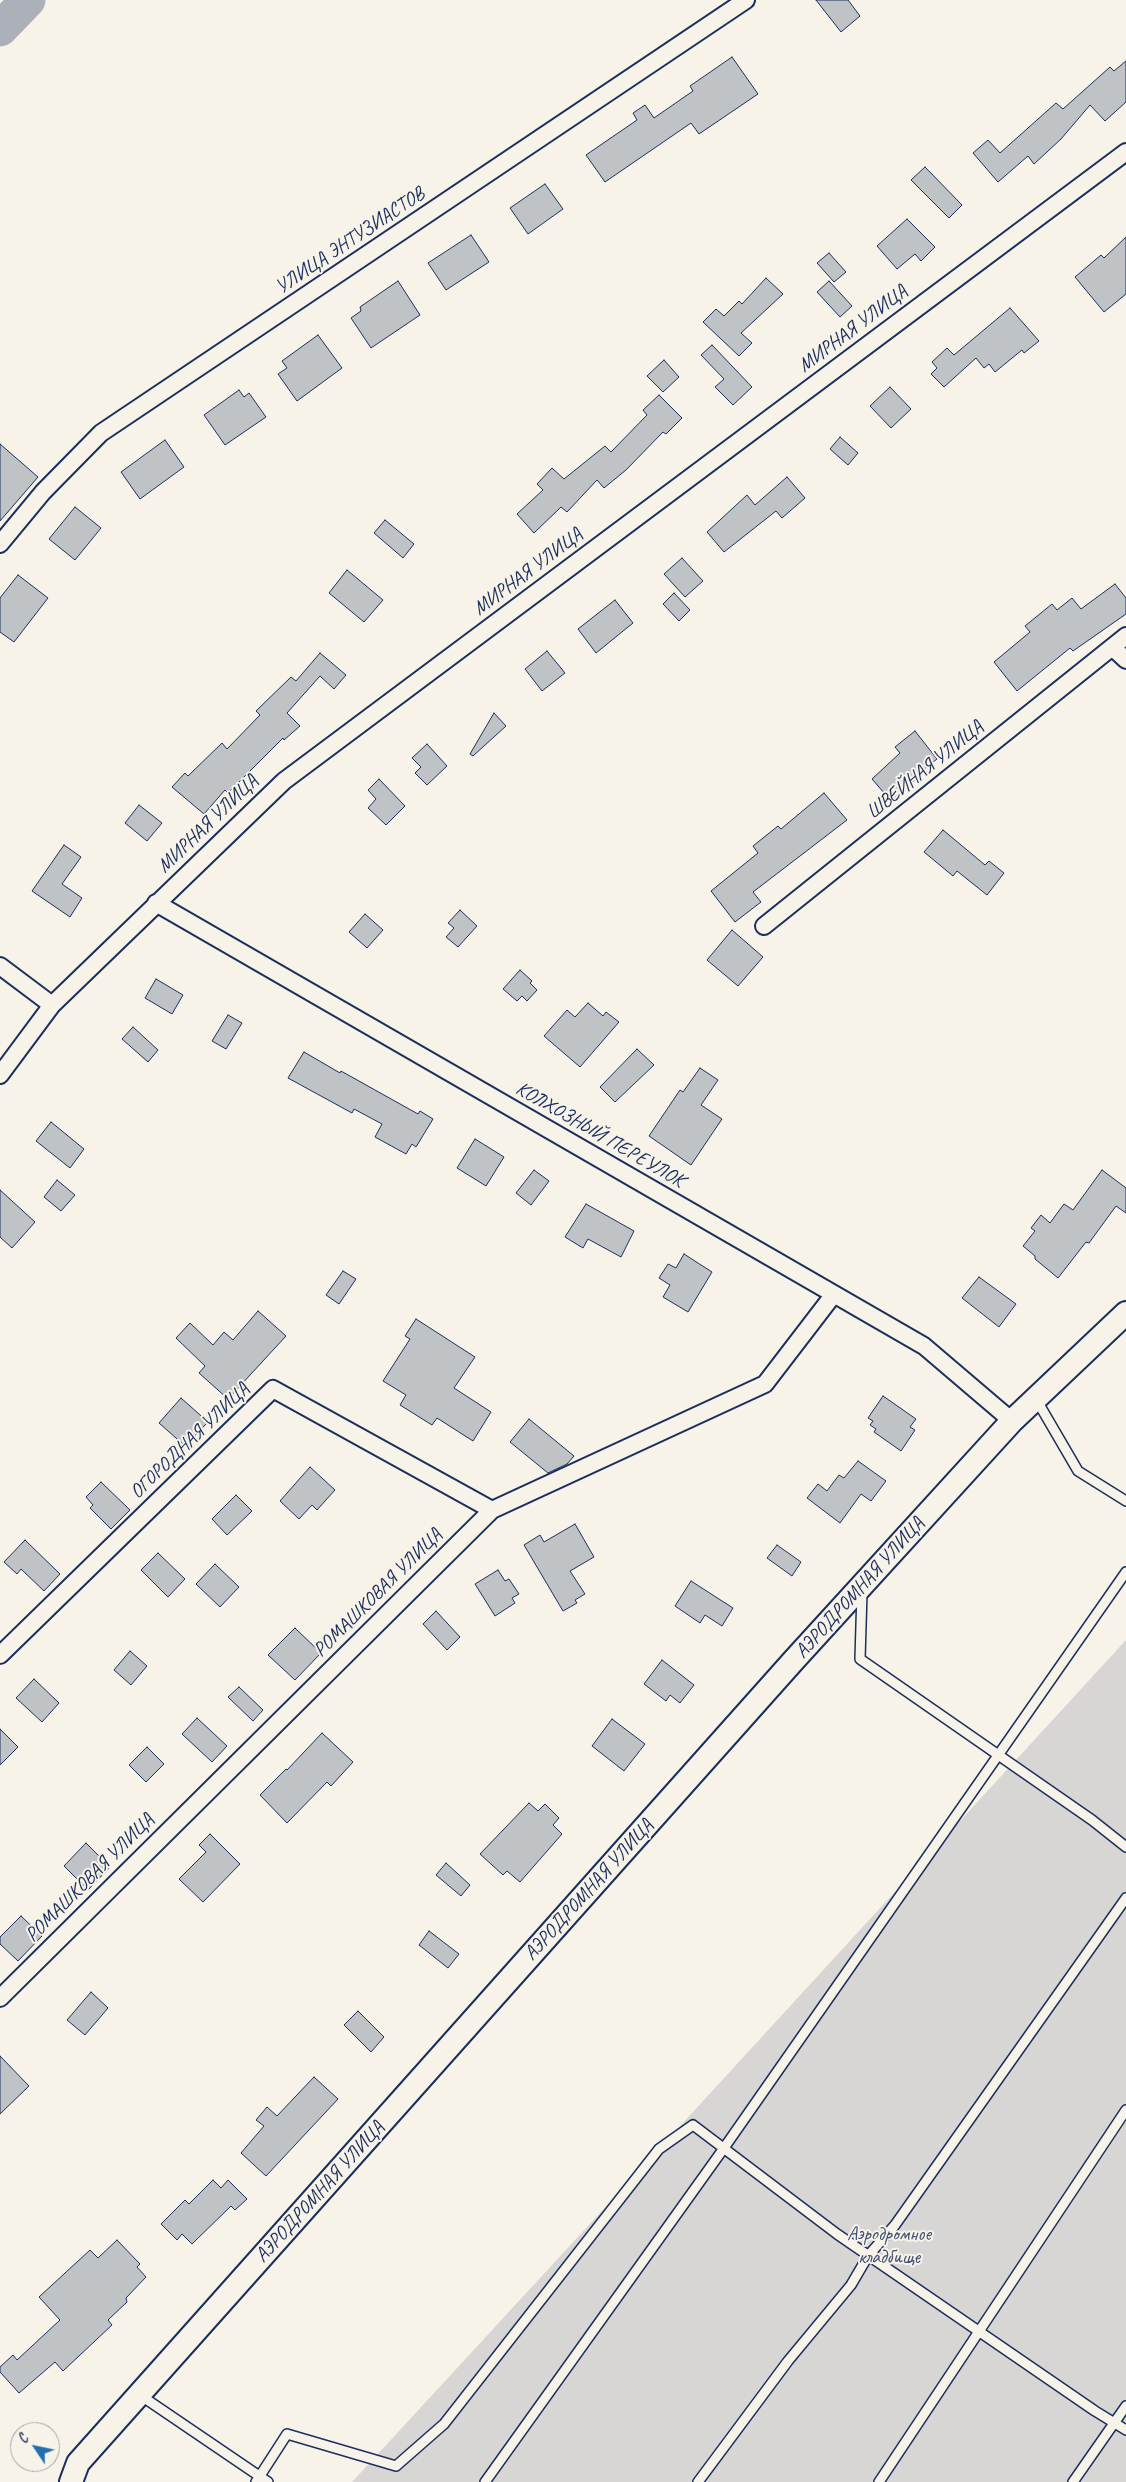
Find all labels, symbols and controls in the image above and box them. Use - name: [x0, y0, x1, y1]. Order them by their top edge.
- street label: УЛИЦА ЭНТУЗИАСТОВ: [271, 182, 429, 300]
- street label: МИРНАЯ УЛИЦА: [794, 280, 912, 378]
- street label: МИРНАЯ УЛИЦА: [469, 523, 587, 621]
- street label: ШВЕЙНАЯ УЛИЦА: [862, 716, 988, 824]
- street label: МИРНАЯ УЛИЦА: [153, 770, 263, 878]
- street label: КОЛХОЗНЫЙ ПЕРЕУЛОК: [511, 1077, 689, 1193]
- street label: ОГОРОДНАЯ УЛИЦА: [125, 1378, 255, 1504]
- street label: АЭРОДРОМНАЯ УЛИЦА: [790, 1512, 930, 1664]
- street label: РОМАШКОВАЯ УЛИЦА: [309, 1524, 447, 1662]
- street label: РОМАШКОВАЯ УЛИЦА: [21, 1809, 159, 1947]
- street label: АЭРОДРОМНАЯ УЛИЦА: [519, 1814, 659, 1966]
- street label: АЭРОДРОМНАЯ УЛИЦА: [250, 2116, 390, 2268]
- park label: Аэродромное кладбище: [847, 2223, 931, 2270]
- north arrow: [10, 2422, 60, 2472]
- text: С: [14, 2431, 32, 2446]

